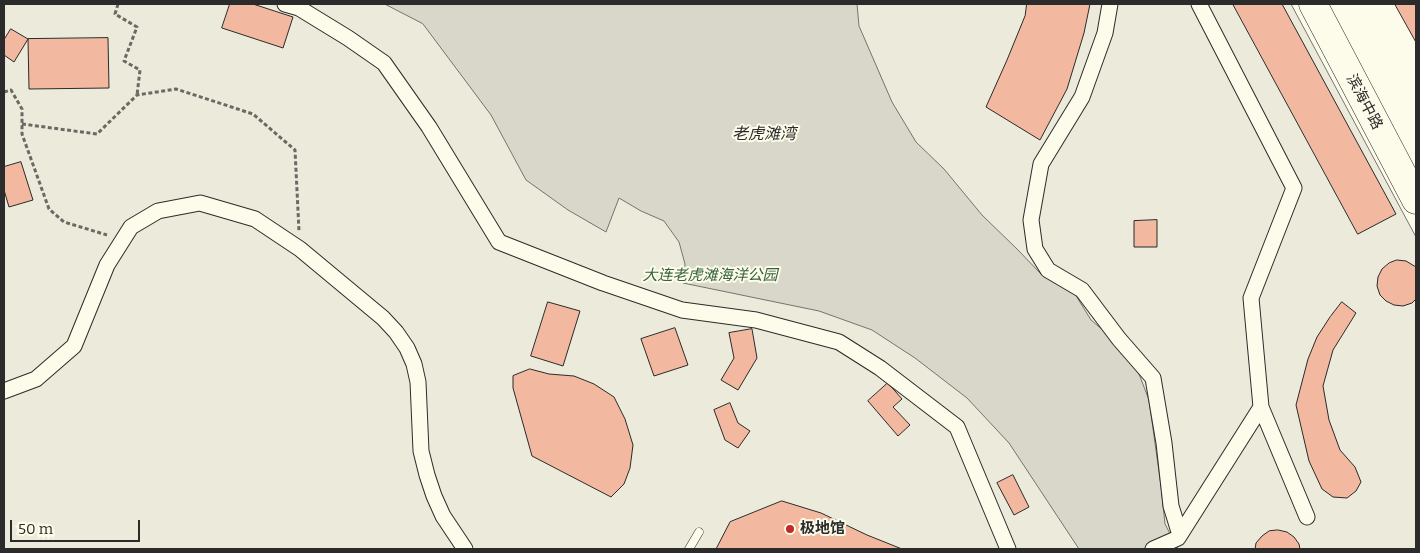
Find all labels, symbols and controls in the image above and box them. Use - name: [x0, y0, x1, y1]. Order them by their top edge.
- street label: 滨海中路: [1342, 71, 1386, 133]
- water label: 老虎滩湾: [732, 125, 796, 145]
- park label: 大连老虎滩海洋公园: [643, 267, 777, 285]
- scale bar: [12, 510, 142, 542]
- text: 50 m: [18, 520, 53, 538]
- place label: 极地馆: [800, 520, 845, 538]
- marker: 极地馆: [784, 523, 796, 535]

